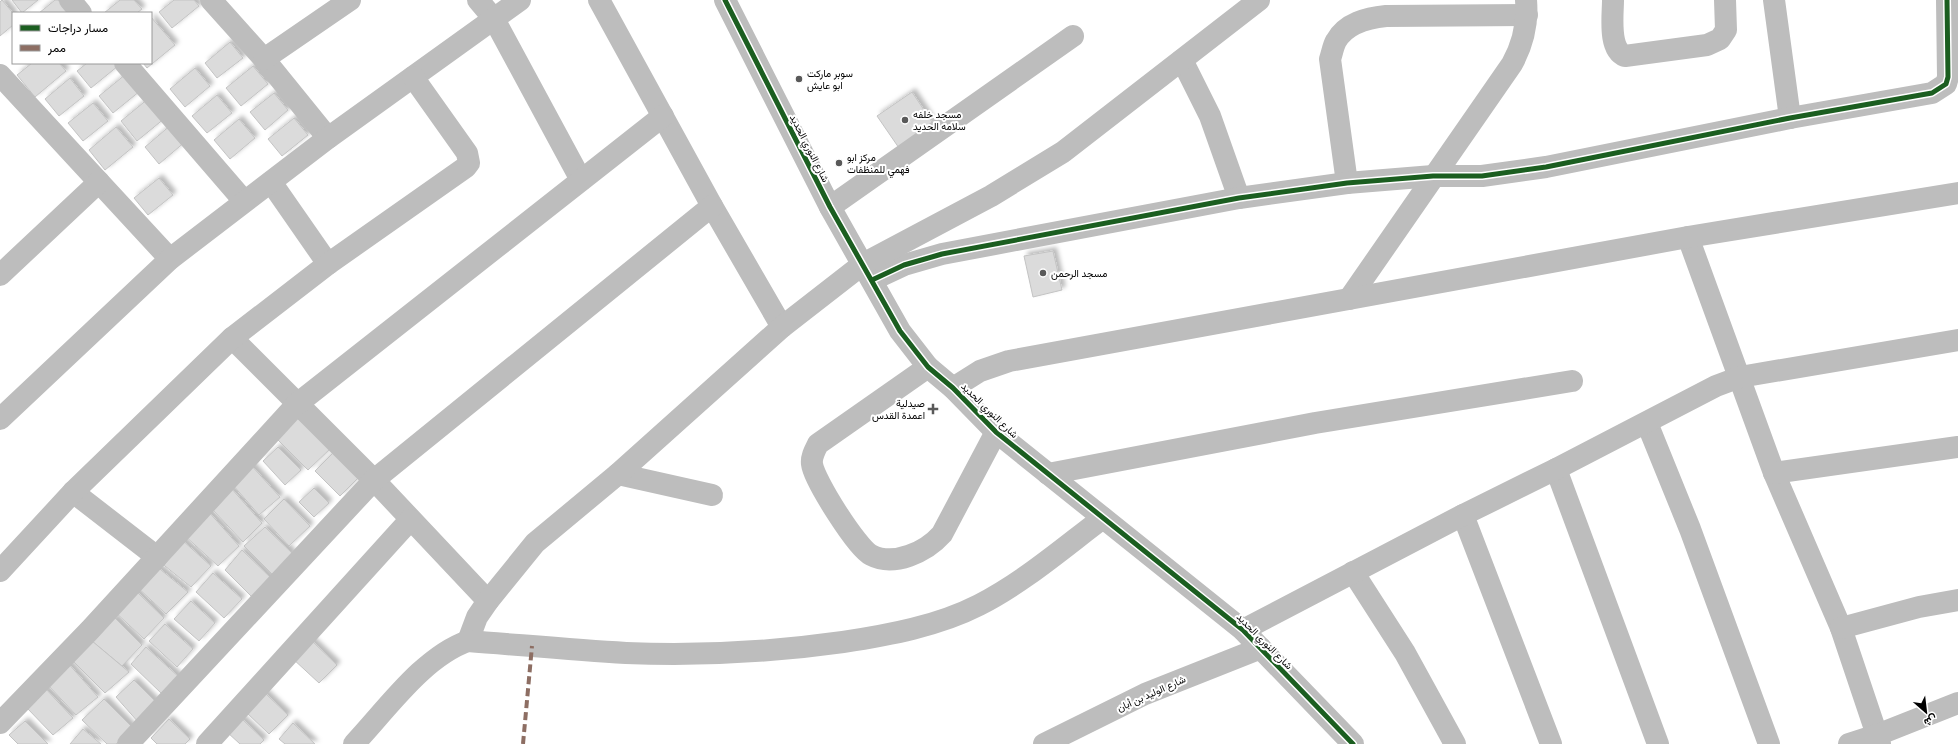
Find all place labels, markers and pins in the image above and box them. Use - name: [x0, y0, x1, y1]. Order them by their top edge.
- place label: سوبر ماركت ابو عايش: [807, 67, 853, 92]
- marker: سوبر ماركت ابو عايش: [794, 74, 804, 84]
- place label: مسجد خلفه سلامه الحديد: [913, 108, 966, 133]
- marker: مسجد خلفه سلامه الحديد: [900, 115, 910, 125]
- place label: مركز ابو فهمي للمنظفات: [847, 151, 910, 178]
- marker: مركز ابو فهمي للمنظفات: [834, 158, 844, 168]
- place label: مسجد الرحمن: [1051, 267, 1107, 280]
- marker: مسجد الرحمن: [1038, 268, 1048, 278]
- place label: صيدلية اعمدة القدس: [872, 397, 925, 422]
- marker: صيدلية اعمدة القدس: [928, 404, 938, 414]

